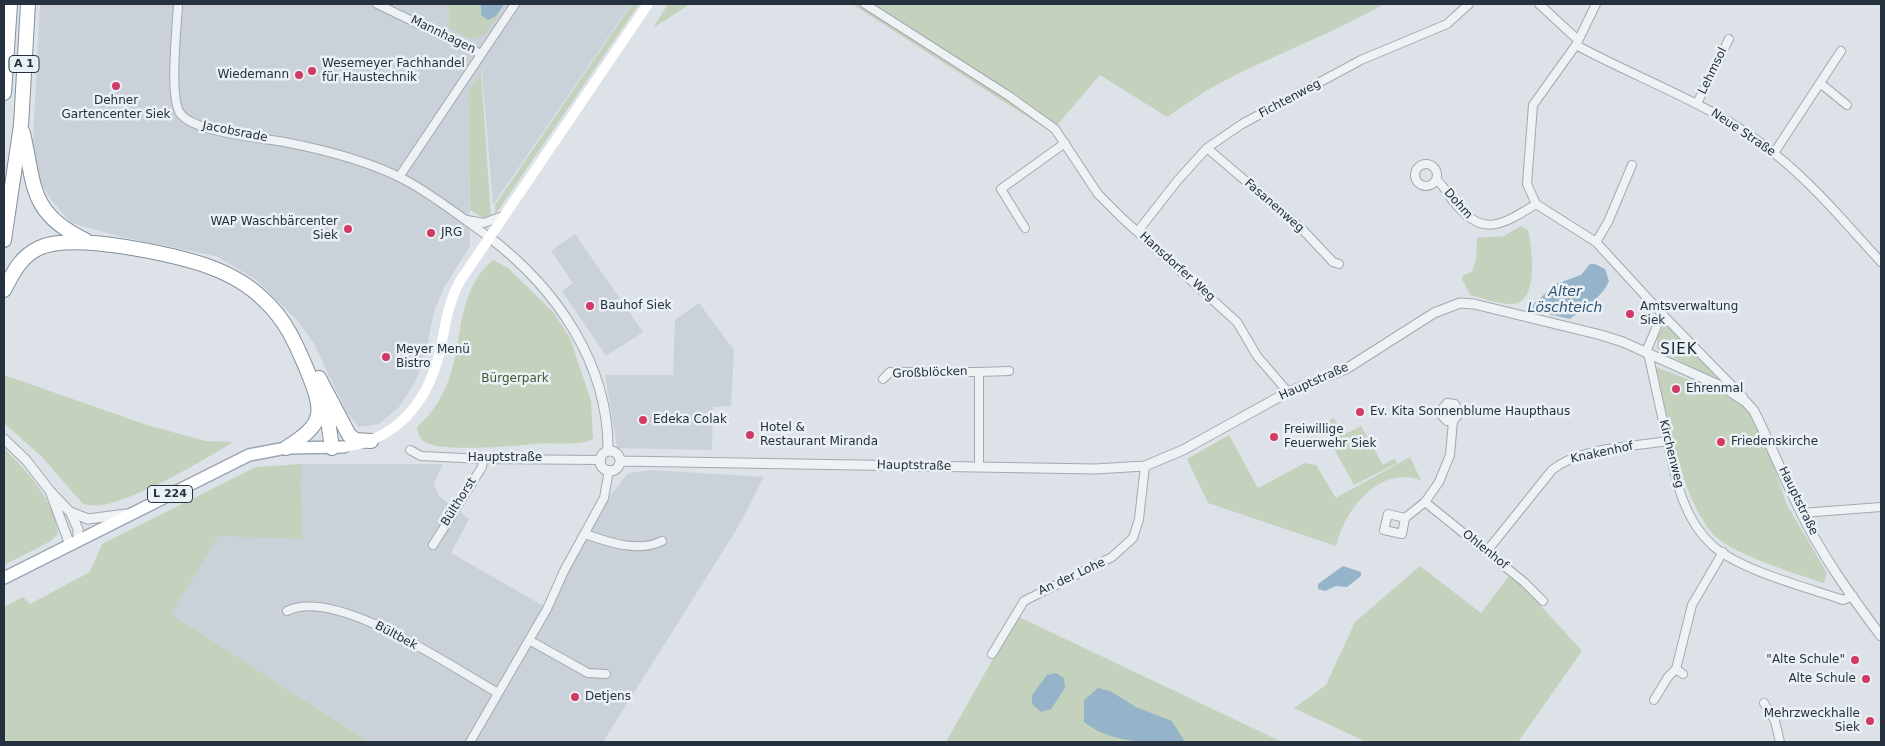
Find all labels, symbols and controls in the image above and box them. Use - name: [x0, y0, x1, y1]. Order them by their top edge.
- street label: Mannhagen: [408, 13, 478, 57]
- street label: Lehmsol: [1696, 45, 1730, 97]
- road number: A 1: [9, 56, 39, 72]
- place label: Wesemeyer Fachhandel für Haustechnik: [322, 57, 465, 85]
- marker: Wesemeyer Fachhandel für Haustechnik: [306, 65, 318, 77]
- place label: Wiedemann: [217, 68, 289, 82]
- marker: Wiedemann: [293, 69, 305, 81]
- street label: Fichtenweg: [1257, 77, 1323, 121]
- marker: Dehner Gartencenter Siek: [110, 80, 122, 92]
- place label: Dehner Gartencenter Siek: [62, 94, 170, 122]
- street label: Neue Straße: [1708, 106, 1778, 160]
- street label: Jacobsrade: [201, 119, 269, 145]
- street label: Fasanenweg: [1241, 176, 1307, 236]
- street label: Dohm: [1441, 186, 1475, 222]
- place label: WAP Waschbärcenter Siek: [210, 215, 338, 243]
- marker: WAP Waschbärcenter Siek: [342, 223, 354, 235]
- place label: JRG: [441, 226, 462, 240]
- marker: JRG: [425, 227, 437, 239]
- street label: Hansdorfer Weg: [1136, 229, 1218, 305]
- water label: Alter Löschteich: [1528, 284, 1602, 316]
- place label: Bauhof Siek: [600, 299, 671, 313]
- marker: Bauhof Siek: [584, 300, 596, 312]
- place label: Amtsverwaltung Siek: [1640, 300, 1738, 328]
- marker: Amtsverwaltung Siek: [1624, 308, 1636, 320]
- district label: SIEK: [1660, 341, 1698, 359]
- place label: Meyer Menü Bistro: [396, 343, 470, 371]
- marker: Meyer Menü Bistro: [380, 351, 392, 363]
- street label: Hauptstraße: [1277, 360, 1351, 404]
- street label: Großblöcken: [892, 364, 968, 382]
- park label: Bürgerpark: [481, 372, 549, 386]
- place label: Ehrenmal: [1686, 382, 1743, 396]
- marker: Ehrenmal: [1670, 383, 1682, 395]
- place label: Ev. Kita Sonnenblume Haupthaus: [1370, 405, 1570, 419]
- marker: Ev. Kita Sonnenblume Haupthaus: [1354, 406, 1366, 418]
- place label: Edeka Colak: [653, 413, 727, 427]
- marker: Edeka Colak: [637, 414, 649, 426]
- street label: Kirchenweg: [1656, 418, 1686, 490]
- place label: Hotel & Restaurant Miranda: [760, 421, 878, 449]
- place label: Freiwillige Feuerwehr Siek: [1284, 423, 1376, 451]
- marker: Hotel & Restaurant Miranda: [744, 429, 756, 441]
- marker: Freiwillige Feuerwehr Siek: [1268, 431, 1280, 443]
- place label: Friedenskirche: [1731, 435, 1818, 449]
- marker: Friedenskirche: [1715, 436, 1727, 448]
- street label: Knakenhof: [1569, 439, 1635, 467]
- street label: Hauptstraße: [468, 451, 542, 465]
- street label: Hauptstraße: [877, 458, 951, 474]
- street label: Hauptstraße: [1775, 464, 1821, 538]
- street label: Bülthorst: [438, 475, 480, 529]
- road number: L 224: [148, 486, 192, 502]
- street label: Ohlenhof: [1459, 527, 1511, 573]
- street label: An der Lohe: [1036, 555, 1108, 599]
- street label: Bültbek: [372, 619, 420, 653]
- place label: "Alte Schule": [1766, 653, 1845, 667]
- marker: "Alte Schule": [1849, 654, 1861, 666]
- place label: Alte Schule: [1788, 672, 1856, 686]
- marker: Alte Schule: [1860, 673, 1872, 685]
- place label: Detjens: [585, 690, 631, 704]
- marker: Detjens: [569, 691, 581, 703]
- place label: Mehrzweckhalle Siek: [1764, 707, 1860, 735]
- marker: Mehrzweckhalle Siek: [1864, 715, 1876, 727]

